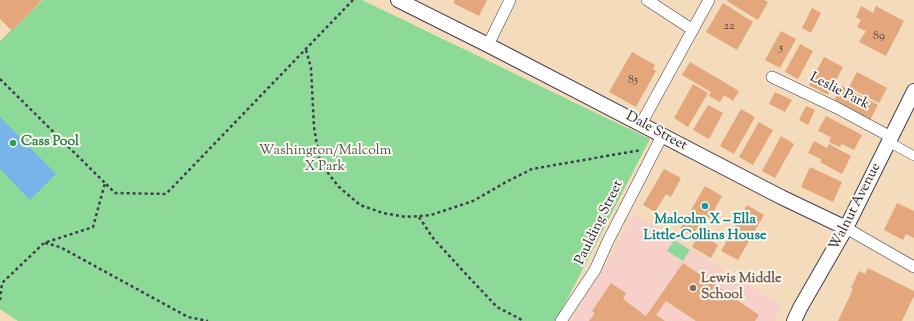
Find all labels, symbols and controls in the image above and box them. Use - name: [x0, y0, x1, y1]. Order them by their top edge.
- house number: 22: [723, 20, 735, 34]
- house number: 89: [873, 30, 885, 44]
- house number: 5: [779, 42, 783, 56]
- street label: Leslie Park: [806, 70, 872, 114]
- house number: 85: [628, 74, 638, 88]
- street label: Dale Street: [622, 109, 690, 155]
- place label: Cass Pool: [21, 135, 79, 151]
- marker: Cass Pool: [8, 138, 18, 148]
- park label: Washington/Malcolm X Park: [259, 144, 391, 176]
- street label: Walnut Avenue: [827, 160, 885, 254]
- street label: Paulding Street: [572, 178, 628, 268]
- marker: Malcolm X – Ella Little-Collins House: [700, 201, 710, 211]
- place label: Malcolm X – Ella Little-Collins House: [644, 213, 766, 246]
- place label: Lewis Middle School: [701, 272, 781, 304]
- marker: Lewis Middle School: [688, 283, 698, 293]

